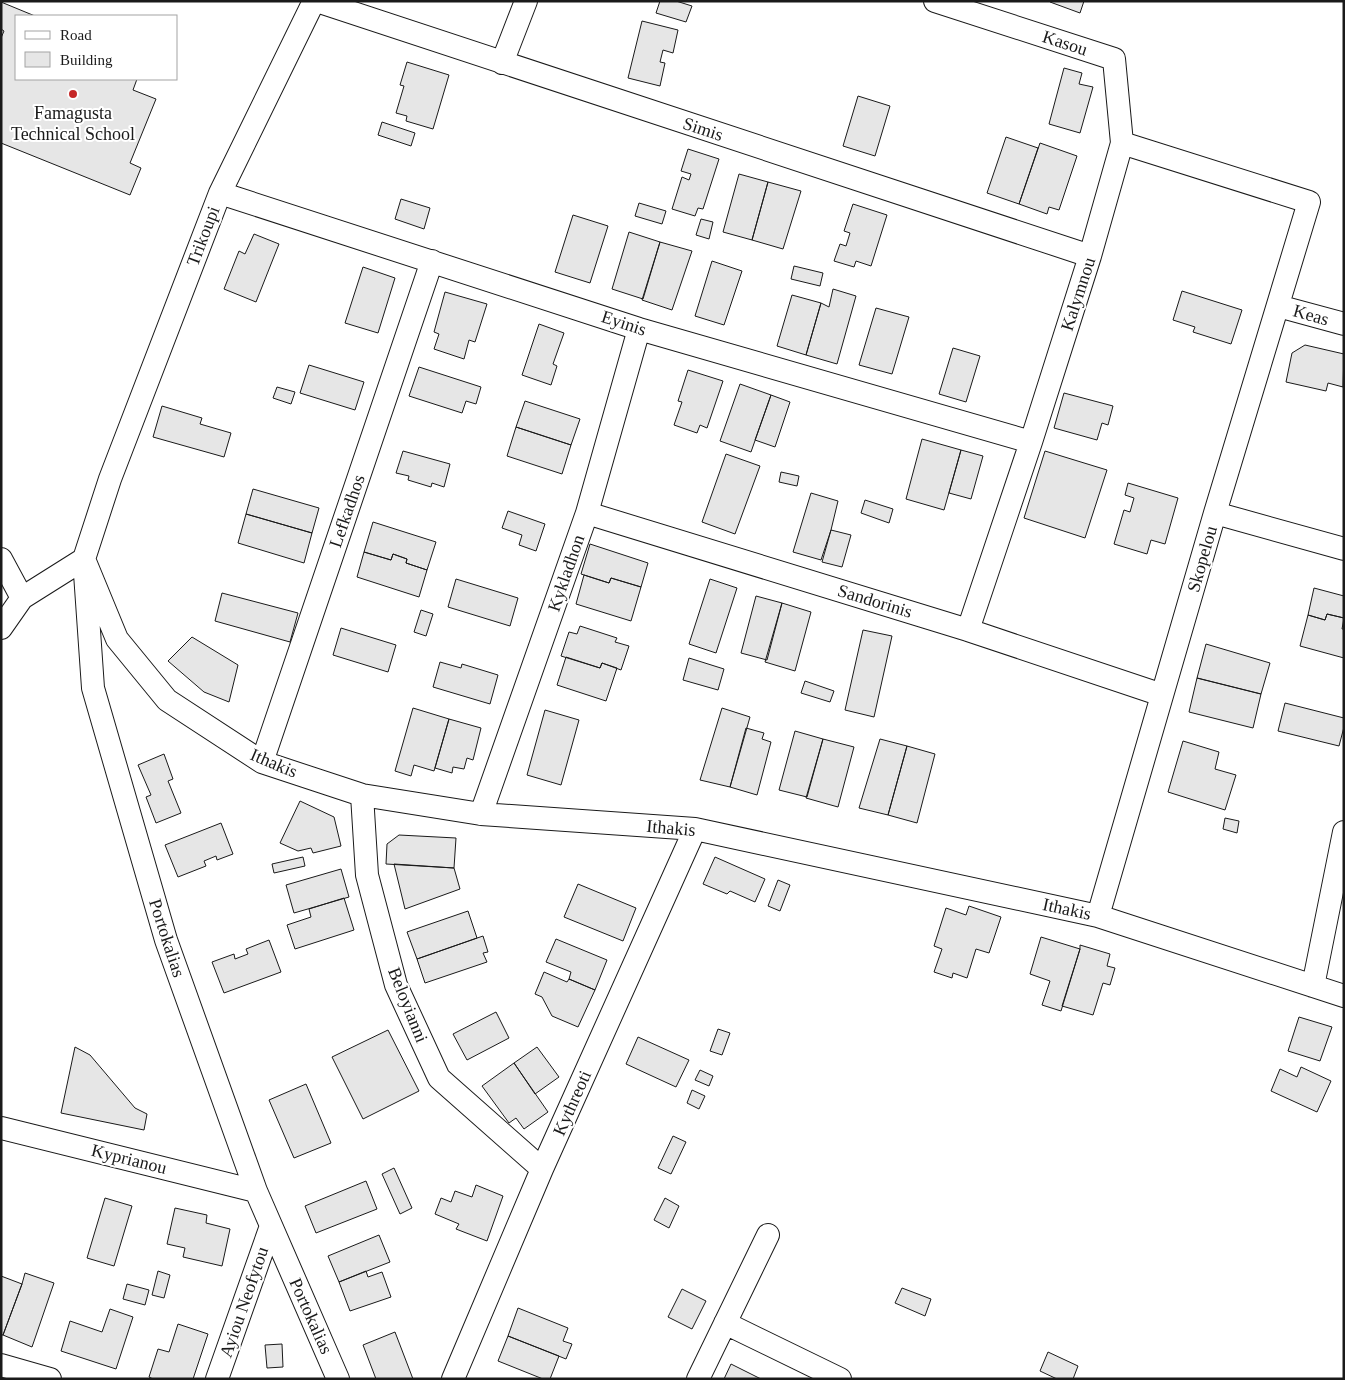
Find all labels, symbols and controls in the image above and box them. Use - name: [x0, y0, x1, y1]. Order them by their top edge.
- legend: [15, 15, 178, 80]
- street label: Kasou: [1040, 26, 1090, 60]
- text: Road: [60, 27, 92, 43]
- text: Building: [60, 52, 113, 68]
- marker: Famagusta Technical School: [67, 88, 79, 100]
- place label: Famagusta Technical School: [11, 103, 135, 144]
- street label: Simis: [680, 113, 726, 145]
- street label: Trikoupi: [182, 203, 224, 269]
- street label: Kalymnou: [1057, 255, 1099, 333]
- street label: Keas: [1291, 300, 1331, 330]
- street label: Eyinis: [599, 306, 649, 340]
- street label: Lefkadhos: [325, 472, 369, 550]
- street label: Skopelou: [1183, 524, 1221, 594]
- street label: Kykladhon: [544, 532, 588, 614]
- street label: Sandorinis: [835, 580, 915, 622]
- street label: Ithakis: [248, 744, 300, 782]
- street label: Ithakis: [646, 816, 696, 840]
- street label: Ithakis: [1041, 894, 1093, 924]
- street label: Portokalias: [145, 896, 189, 980]
- street label: Beloyianni: [384, 965, 432, 1045]
- street label: Kythreoti: [549, 1067, 595, 1139]
- street label: Kyprianou: [89, 1140, 169, 1178]
- street label: Ayiou Neofytou: [216, 1244, 272, 1360]
- street label: Portokalias: [285, 1275, 337, 1357]

